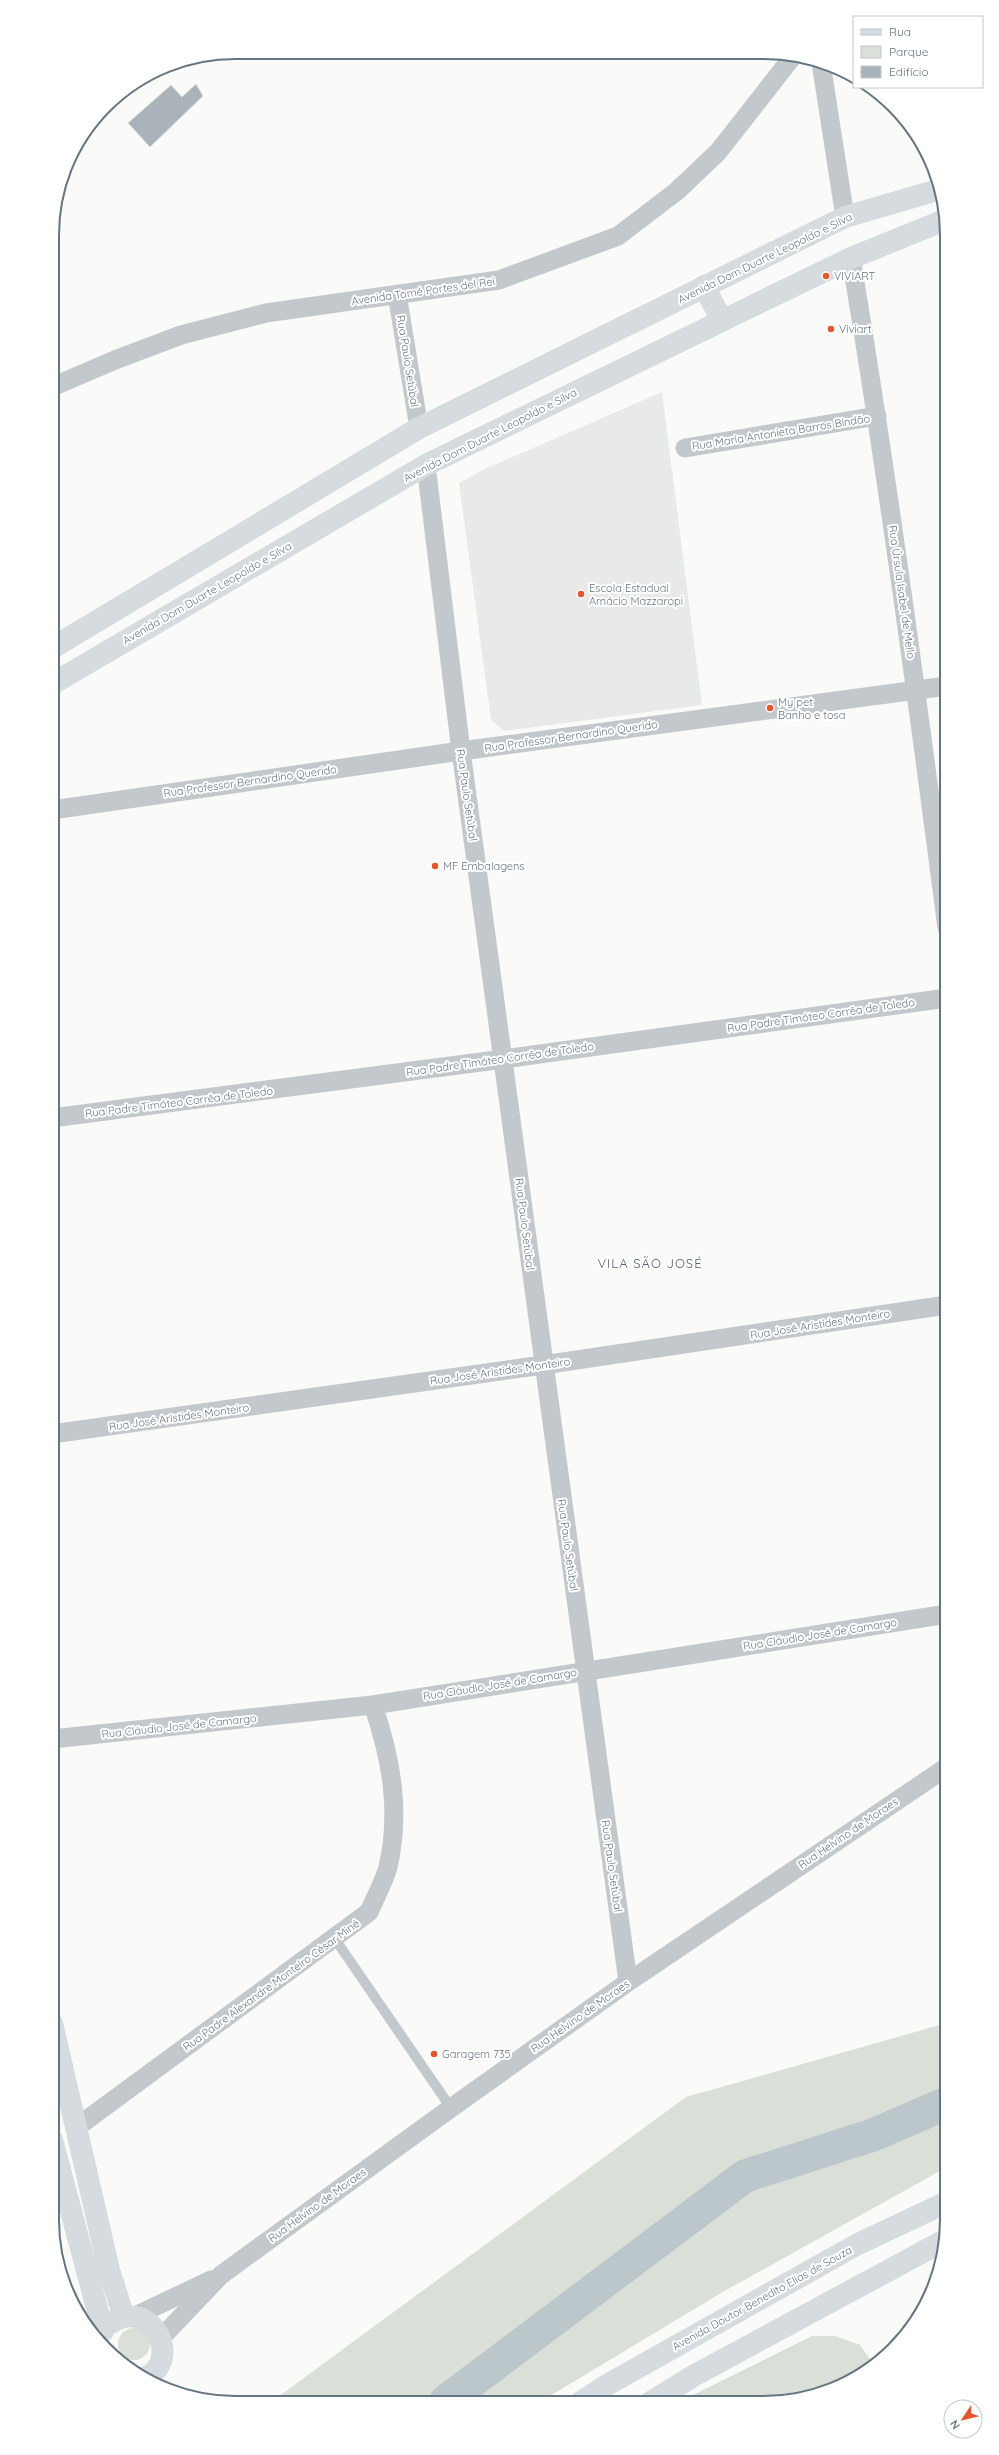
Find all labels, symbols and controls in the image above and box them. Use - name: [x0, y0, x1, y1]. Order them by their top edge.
- legend: [853, 16, 983, 88]
- text: Rua: [889, 24, 911, 39]
- text: Parque: [889, 44, 929, 59]
- text: Edifício: [889, 64, 929, 79]
- street label: Avenida Dom Duarte Leopoldo e Silva: [675, 209, 855, 307]
- place label: VIVIART: [834, 269, 875, 283]
- marker: VIVIART: [821, 271, 831, 281]
- street label: Avenida Tomé Portes del Rei: [350, 274, 496, 308]
- street label: Rua Paulo Setúbal: [394, 314, 422, 408]
- place label: Viviart: [839, 322, 872, 336]
- marker: Viviart: [826, 324, 836, 334]
- street label: Avenida Dom Duarte Leopoldo e Silva: [401, 385, 579, 485]
- street label: Rua Maria Antonieta Barros Bindão: [691, 411, 871, 453]
- street label: Rua Úrsula Isabel de Mello: [886, 524, 918, 660]
- street label: Avenida Dom Duarte Leopoldo e Silva: [120, 539, 294, 647]
- place label: Escola Estadual Amácio Mazzaropi: [589, 581, 683, 608]
- marker: Escola Estadual Amácio Mazzaropi: [576, 589, 586, 599]
- place label: My pet Banho e tosa: [778, 695, 846, 722]
- marker: My pet Banho e tosa: [765, 703, 775, 713]
- street label: Rua Professor Bernardino Querido: [483, 717, 659, 755]
- street label: Rua Paulo Setúbal: [454, 748, 480, 842]
- street label: Rua Professor Bernardino Querido: [162, 762, 338, 800]
- place label: MF Embalagens: [443, 859, 525, 873]
- marker: MF Embalagens: [430, 861, 440, 871]
- street label: Rua Padre Timóteo Corrêa de Toledo: [726, 995, 916, 1035]
- street label: Rua Padre Timóteo Corrêa de Toledo: [405, 1039, 595, 1079]
- street label: Rua Padre Timóteo Corrêa de Toledo: [84, 1083, 274, 1120]
- street label: Rua Paulo Setúbal: [512, 1177, 538, 1271]
- district label: VILA SÃO JOSÉ: [597, 1255, 703, 1271]
- street label: Rua José Aristides Monteiro: [749, 1306, 891, 1342]
- street label: Rua José Aristides Monteiro: [429, 1354, 571, 1388]
- street label: Rua José Aristides Monteiro: [108, 1400, 250, 1434]
- street label: Rua Paulo Setúbal: [555, 1498, 581, 1592]
- street label: Rua Cláudio José de Camargo: [742, 1615, 898, 1653]
- street label: Rua Cláudio José de Camargo: [422, 1665, 578, 1703]
- street label: Rua Cláudio José de Camargo: [101, 1711, 257, 1741]
- street label: Rua Helvino de Moraes: [795, 1794, 901, 1872]
- street label: Rua Paulo Setúbal: [599, 1819, 625, 1913]
- street label: Rua Padre Alexandre Monteiro César Miné: [180, 1916, 362, 2054]
- street label: Rua Helvino de Moraes: [528, 1977, 632, 2055]
- place label: Garagem 735: [442, 2047, 511, 2061]
- marker: Garagem 735: [429, 2049, 439, 2059]
- street label: Rua Helvino de Moraes: [265, 2165, 369, 2245]
- street label: Avenida Doutor Benedito Elias de Souza: [670, 2243, 854, 2353]
- north arrow: [943, 2399, 983, 2439]
- text: N: [947, 2417, 963, 2432]

